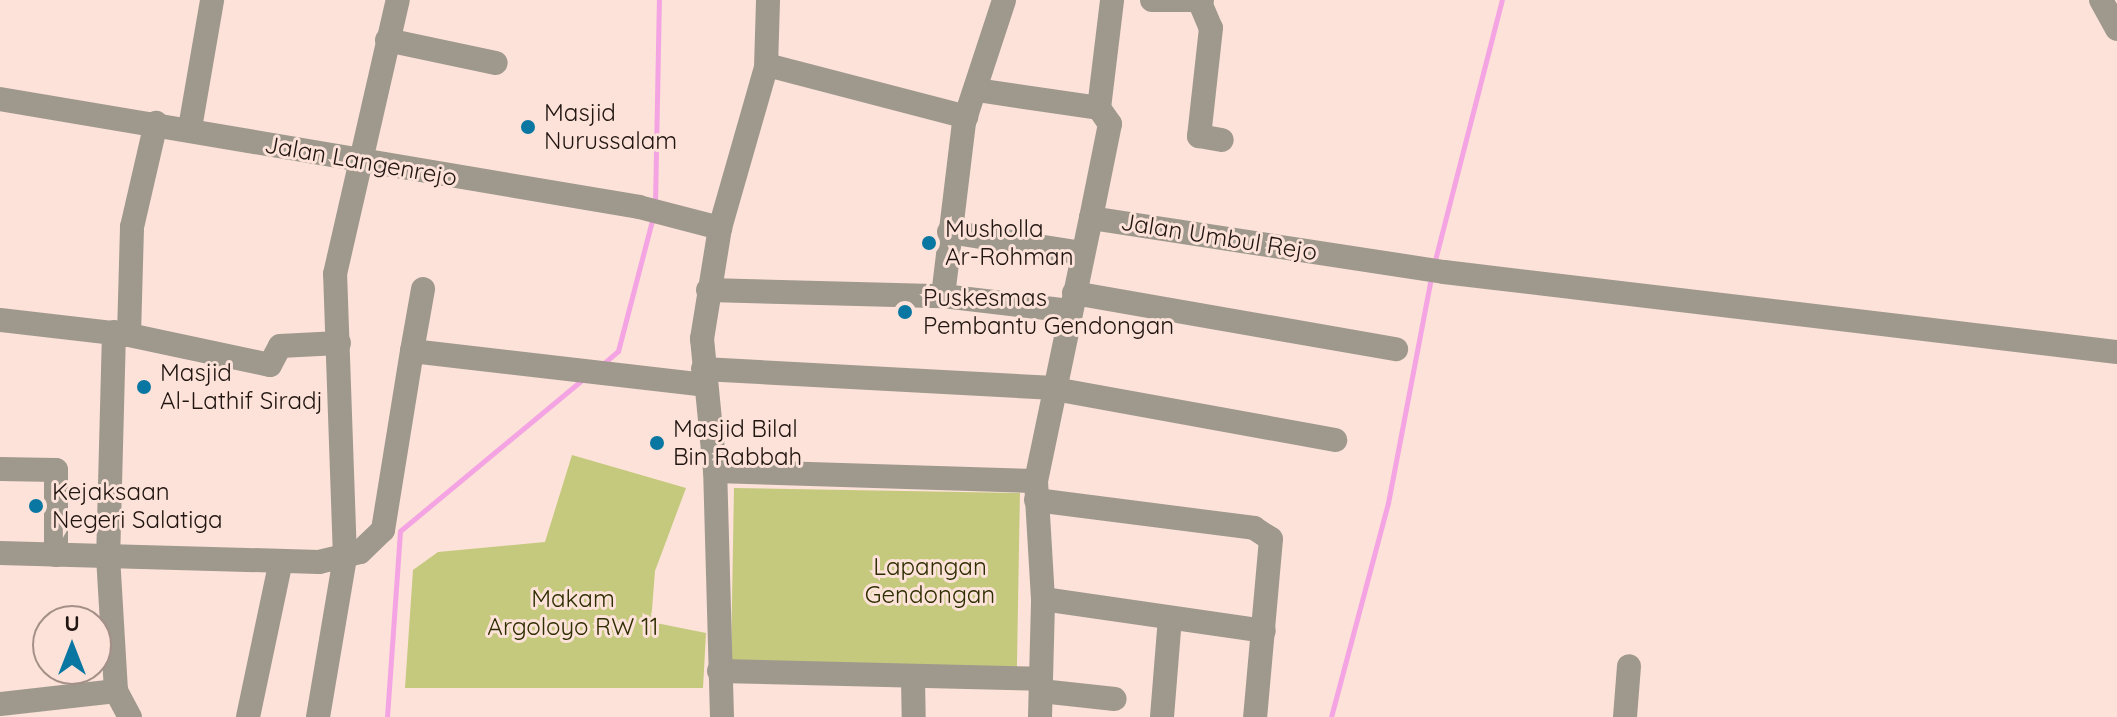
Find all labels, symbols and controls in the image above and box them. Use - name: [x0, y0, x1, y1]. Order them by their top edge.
- place label: Masjid Nurussalam: [544, 99, 677, 155]
- marker: Masjid Nurussalam: [519, 118, 537, 136]
- street label: Jalan Langenrejo: [262, 130, 460, 192]
- street label: Jalan Umbul Rejo: [1119, 207, 1319, 267]
- place label: Musholla Ar-Rohman: [945, 215, 1074, 271]
- marker: Musholla Ar-Rohman: [920, 234, 938, 252]
- place label: Puskesmas Pembantu Gendongan: [923, 284, 1174, 340]
- marker: Puskesmas Pembantu Gendongan: [894, 301, 916, 323]
- place label: Masjid Al-Lathif Siradj: [160, 359, 323, 415]
- marker: Masjid Al-Lathif Siradj: [135, 378, 153, 396]
- place label: Masjid Bilal Bin Rabbah: [673, 415, 802, 471]
- marker: Masjid Bilal Bin Rabbah: [648, 434, 666, 452]
- place label: Kejaksaan Negeri Salatiga: [52, 478, 223, 534]
- marker: Kejaksaan Negeri Salatiga: [27, 497, 45, 515]
- park label: Lapangan Gendongan: [865, 553, 995, 609]
- park label: Makam Argoloyo RW 11: [487, 585, 659, 641]
- north arrow: [32, 605, 112, 685]
- text: U: [64, 609, 80, 637]

